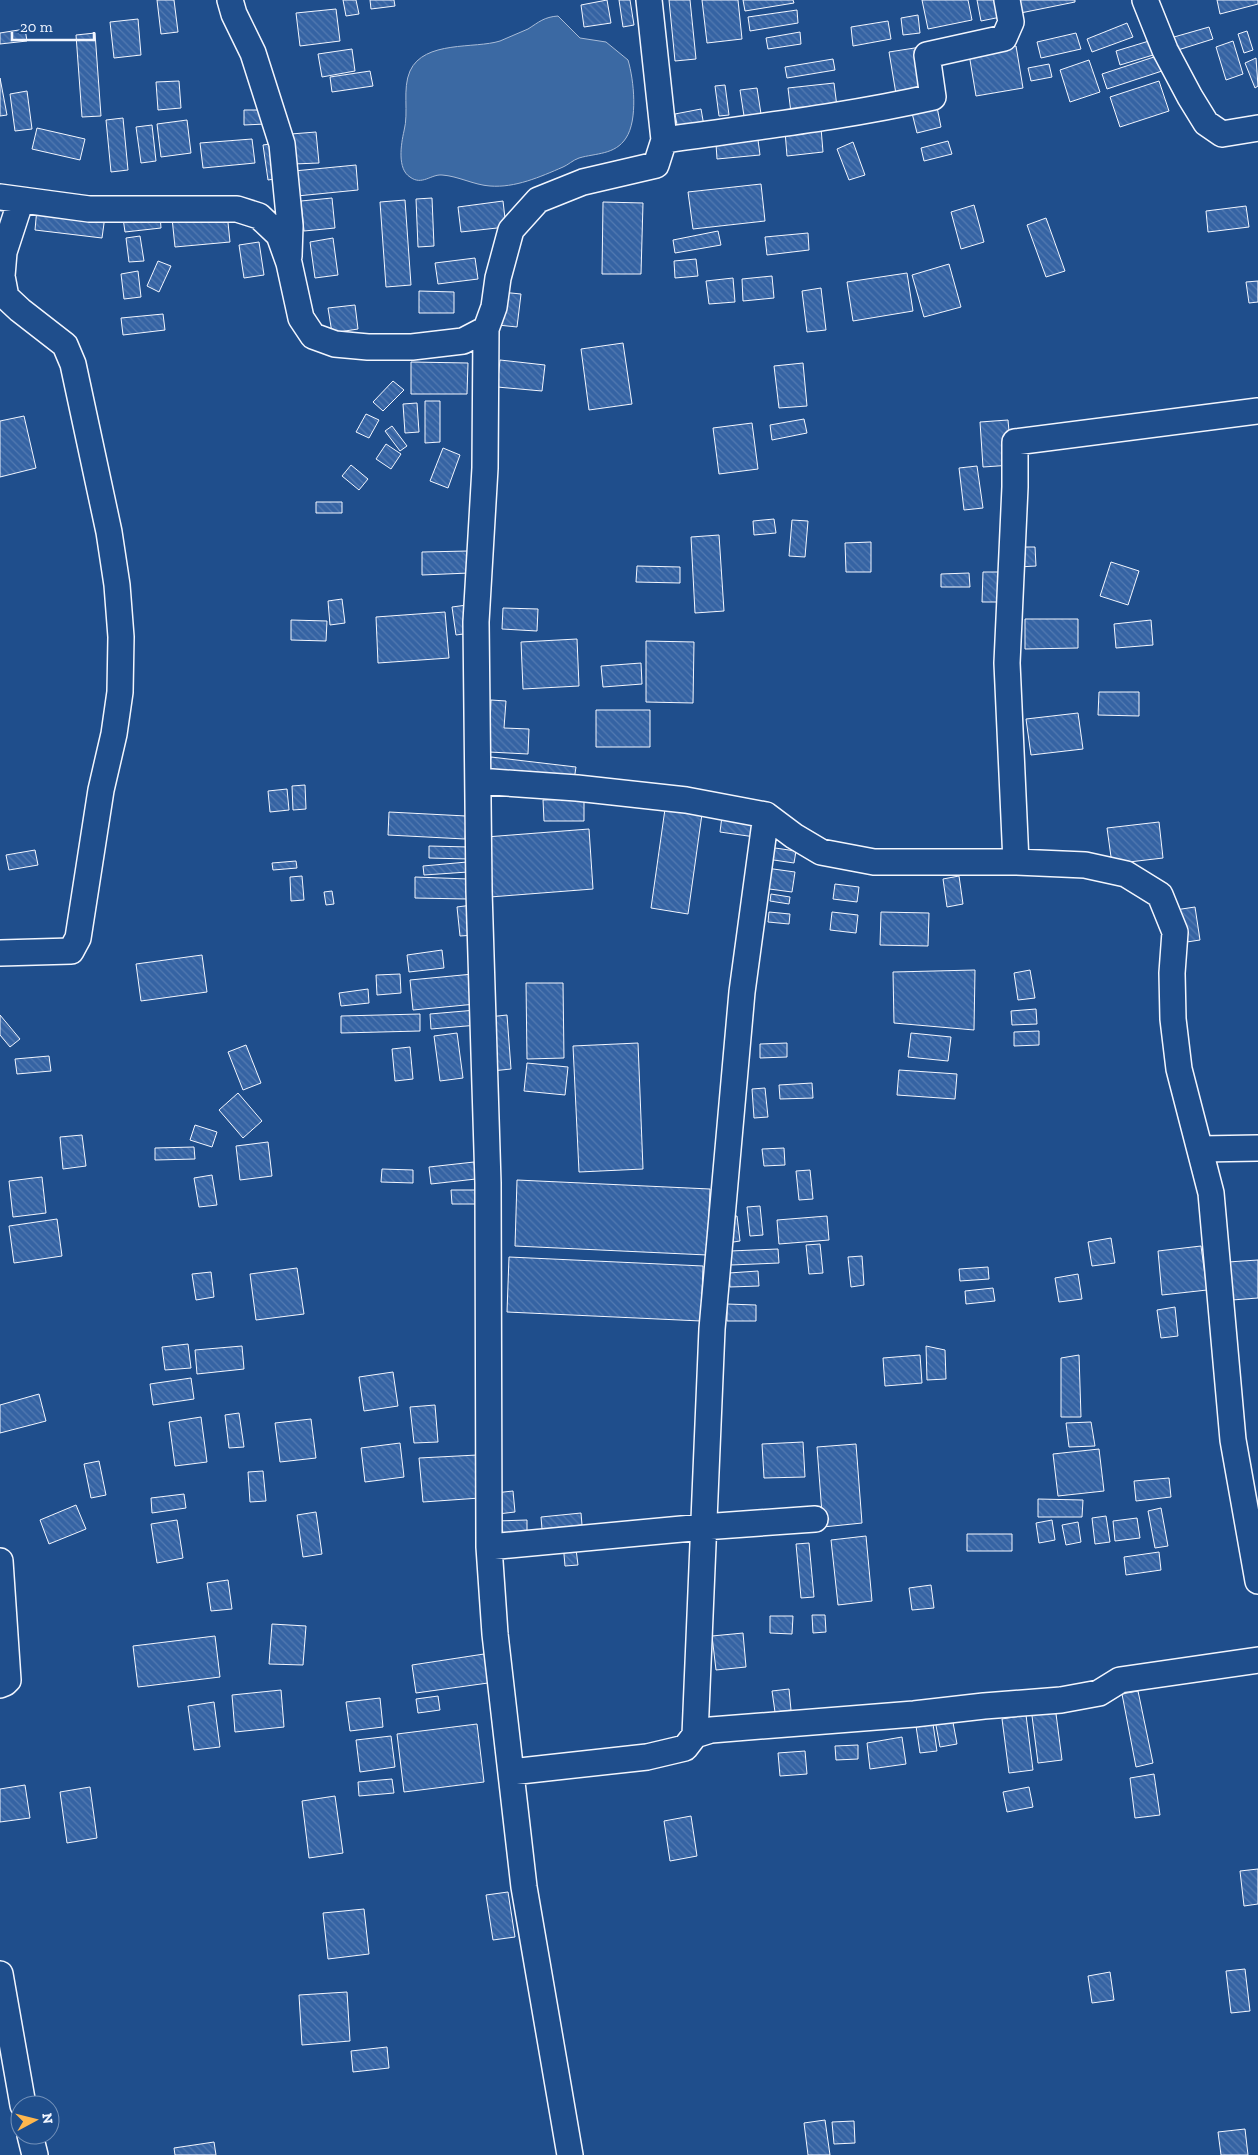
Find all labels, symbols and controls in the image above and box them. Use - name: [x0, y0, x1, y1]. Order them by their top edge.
- scale bar: [12, 10, 95, 42]
- text: 20 m: [20, 18, 53, 36]
- north arrow: [10, 2095, 60, 2145]
- text: N: [38, 2112, 57, 2125]

